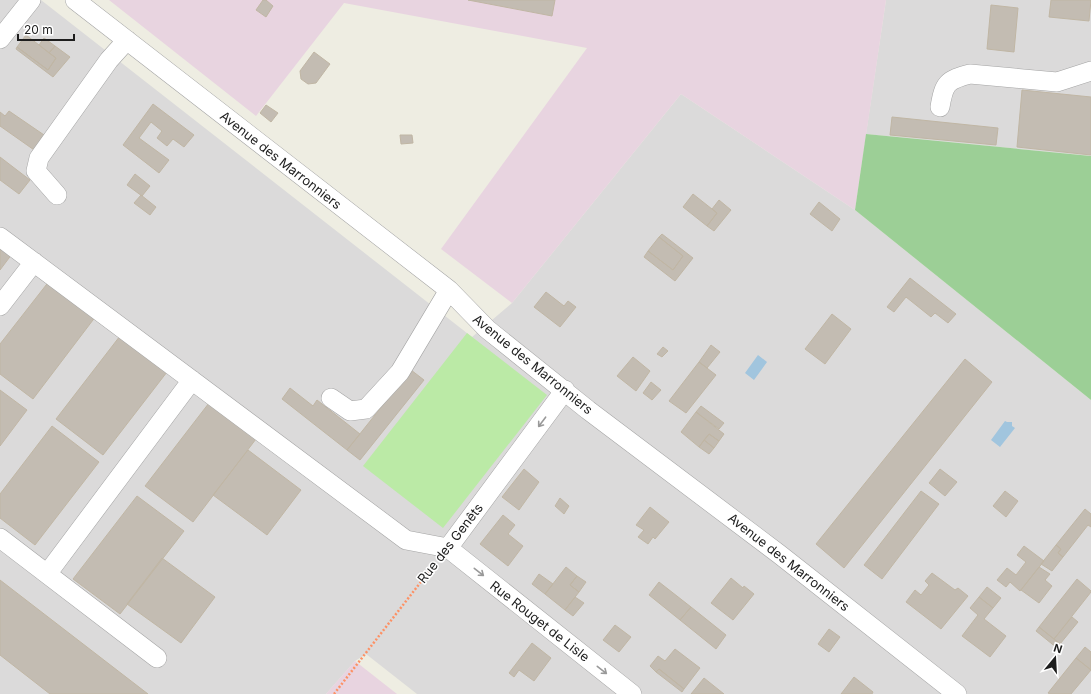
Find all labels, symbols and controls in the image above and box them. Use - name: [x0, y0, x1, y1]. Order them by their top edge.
- scale bar: [18, 16, 74, 42]
- text: 20 m: [24, 22, 53, 37]
- street label: Avenue des Marronniers: [217, 108, 345, 213]
- street label: Avenue des Marronniers: [470, 311, 596, 417]
- one-way arrow: [538, 416, 546, 427]
- street label: Rue des Genêts: [414, 500, 486, 586]
- street label: Avenue des Marronniers: [725, 510, 853, 615]
- one-way arrow: [473, 568, 484, 576]
- street label: Rue Rouget de Lisle: [487, 577, 593, 665]
- north arrow: [1035, 638, 1075, 678]
- text: N: [1052, 641, 1064, 656]
- one-way arrow: [597, 666, 608, 675]

